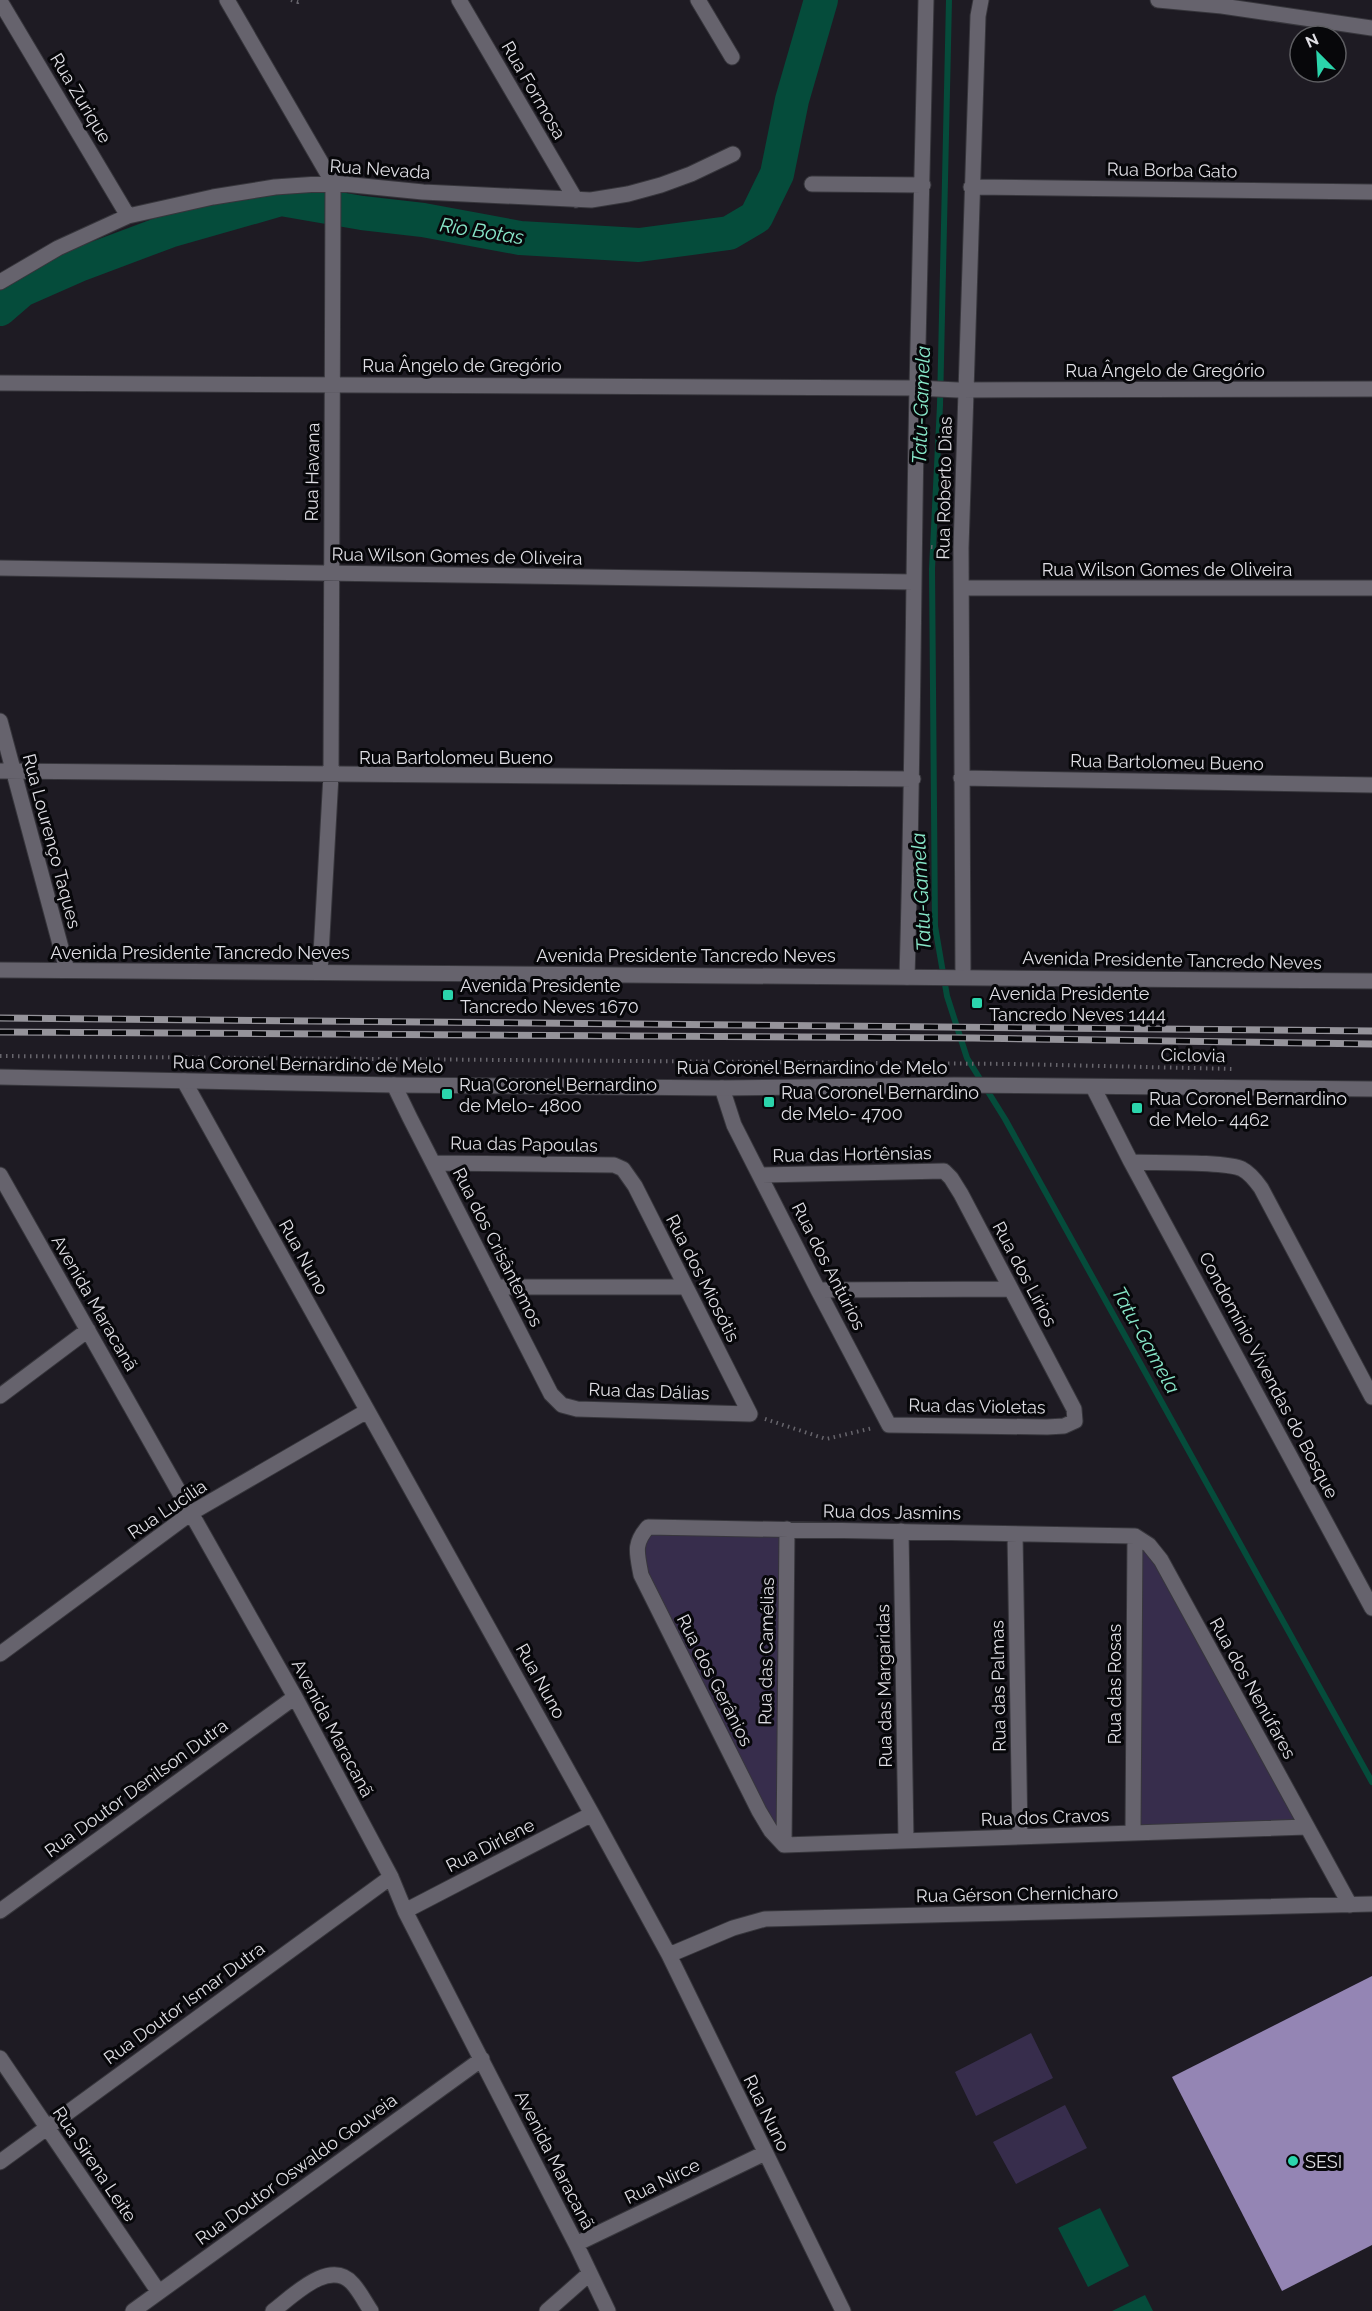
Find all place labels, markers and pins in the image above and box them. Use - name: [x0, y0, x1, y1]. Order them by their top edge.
- place label: Avenida Presidente Tancredo Neves 1670: [460, 975, 639, 1017]
- place label: Avenida Presidente Tancredo Neves 1444: [989, 983, 1166, 1025]
- marker: Avenida Presidente Tancredo Neves 1670: [441, 988, 455, 1002]
- marker: Avenida Presidente Tancredo Neves 1444: [970, 996, 984, 1010]
- place label: Rua Coronel Bernardino de Melo- 4800: [459, 1074, 657, 1116]
- place label: Rua Coronel Bernardino de Melo- 4700: [781, 1082, 979, 1124]
- marker: Rua Coronel Bernardino de Melo- 4800: [440, 1087, 454, 1101]
- place label: Rua Coronel Bernardino de Melo- 4462: [1149, 1088, 1347, 1130]
- marker: Rua Coronel Bernardino de Melo- 4700: [762, 1095, 776, 1109]
- marker: Rua Coronel Bernardino de Melo- 4462: [1130, 1101, 1144, 1115]
- place label: SESI: [1305, 2151, 1342, 2172]
- marker: SESI: [1286, 2154, 1300, 2168]

